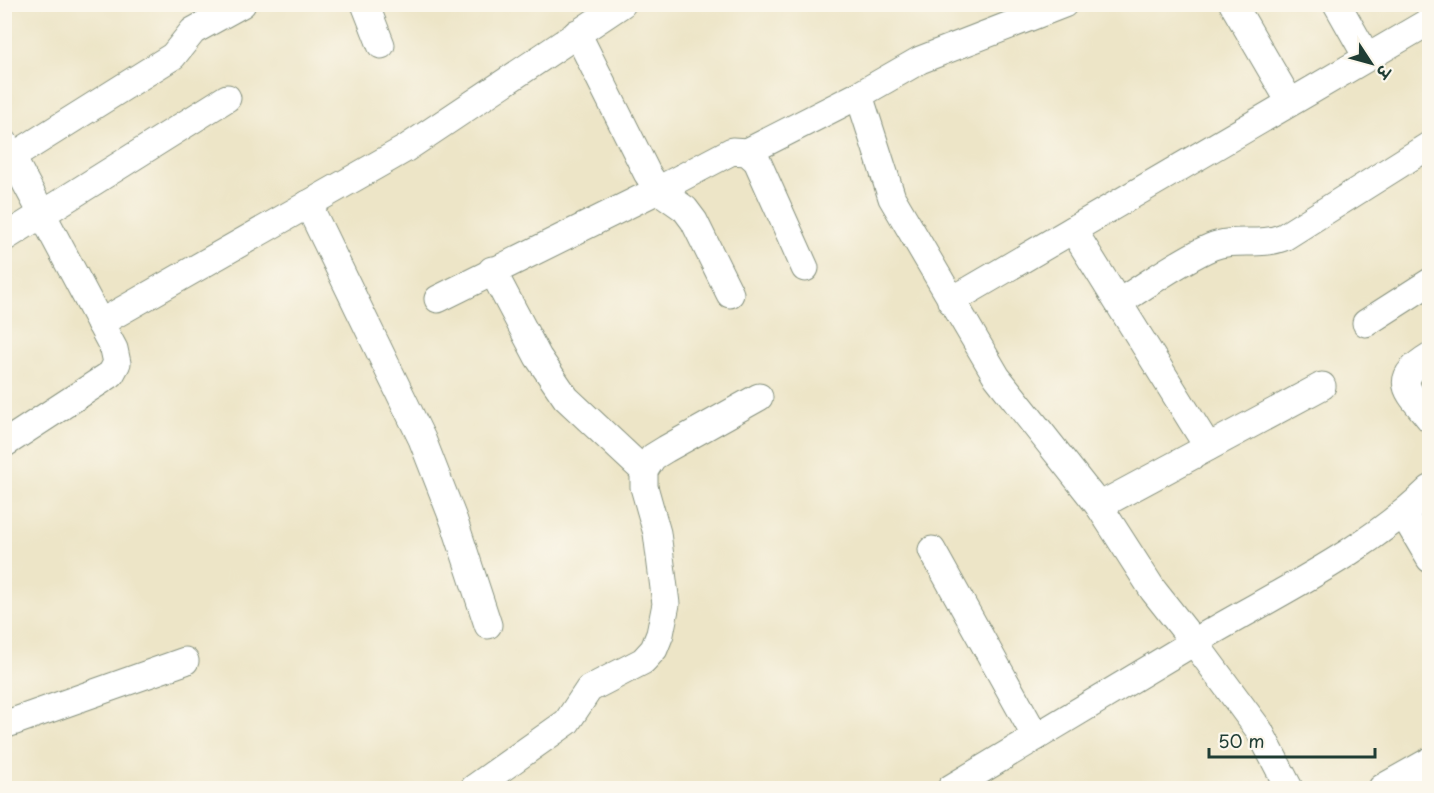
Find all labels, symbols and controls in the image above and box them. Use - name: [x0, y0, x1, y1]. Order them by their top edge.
- north arrow: [1341, 33, 1401, 93]
- text: उ: [1370, 59, 1398, 85]
- scale bar: [1209, 721, 1376, 759]
- text: 50 m: [1218, 727, 1265, 754]

